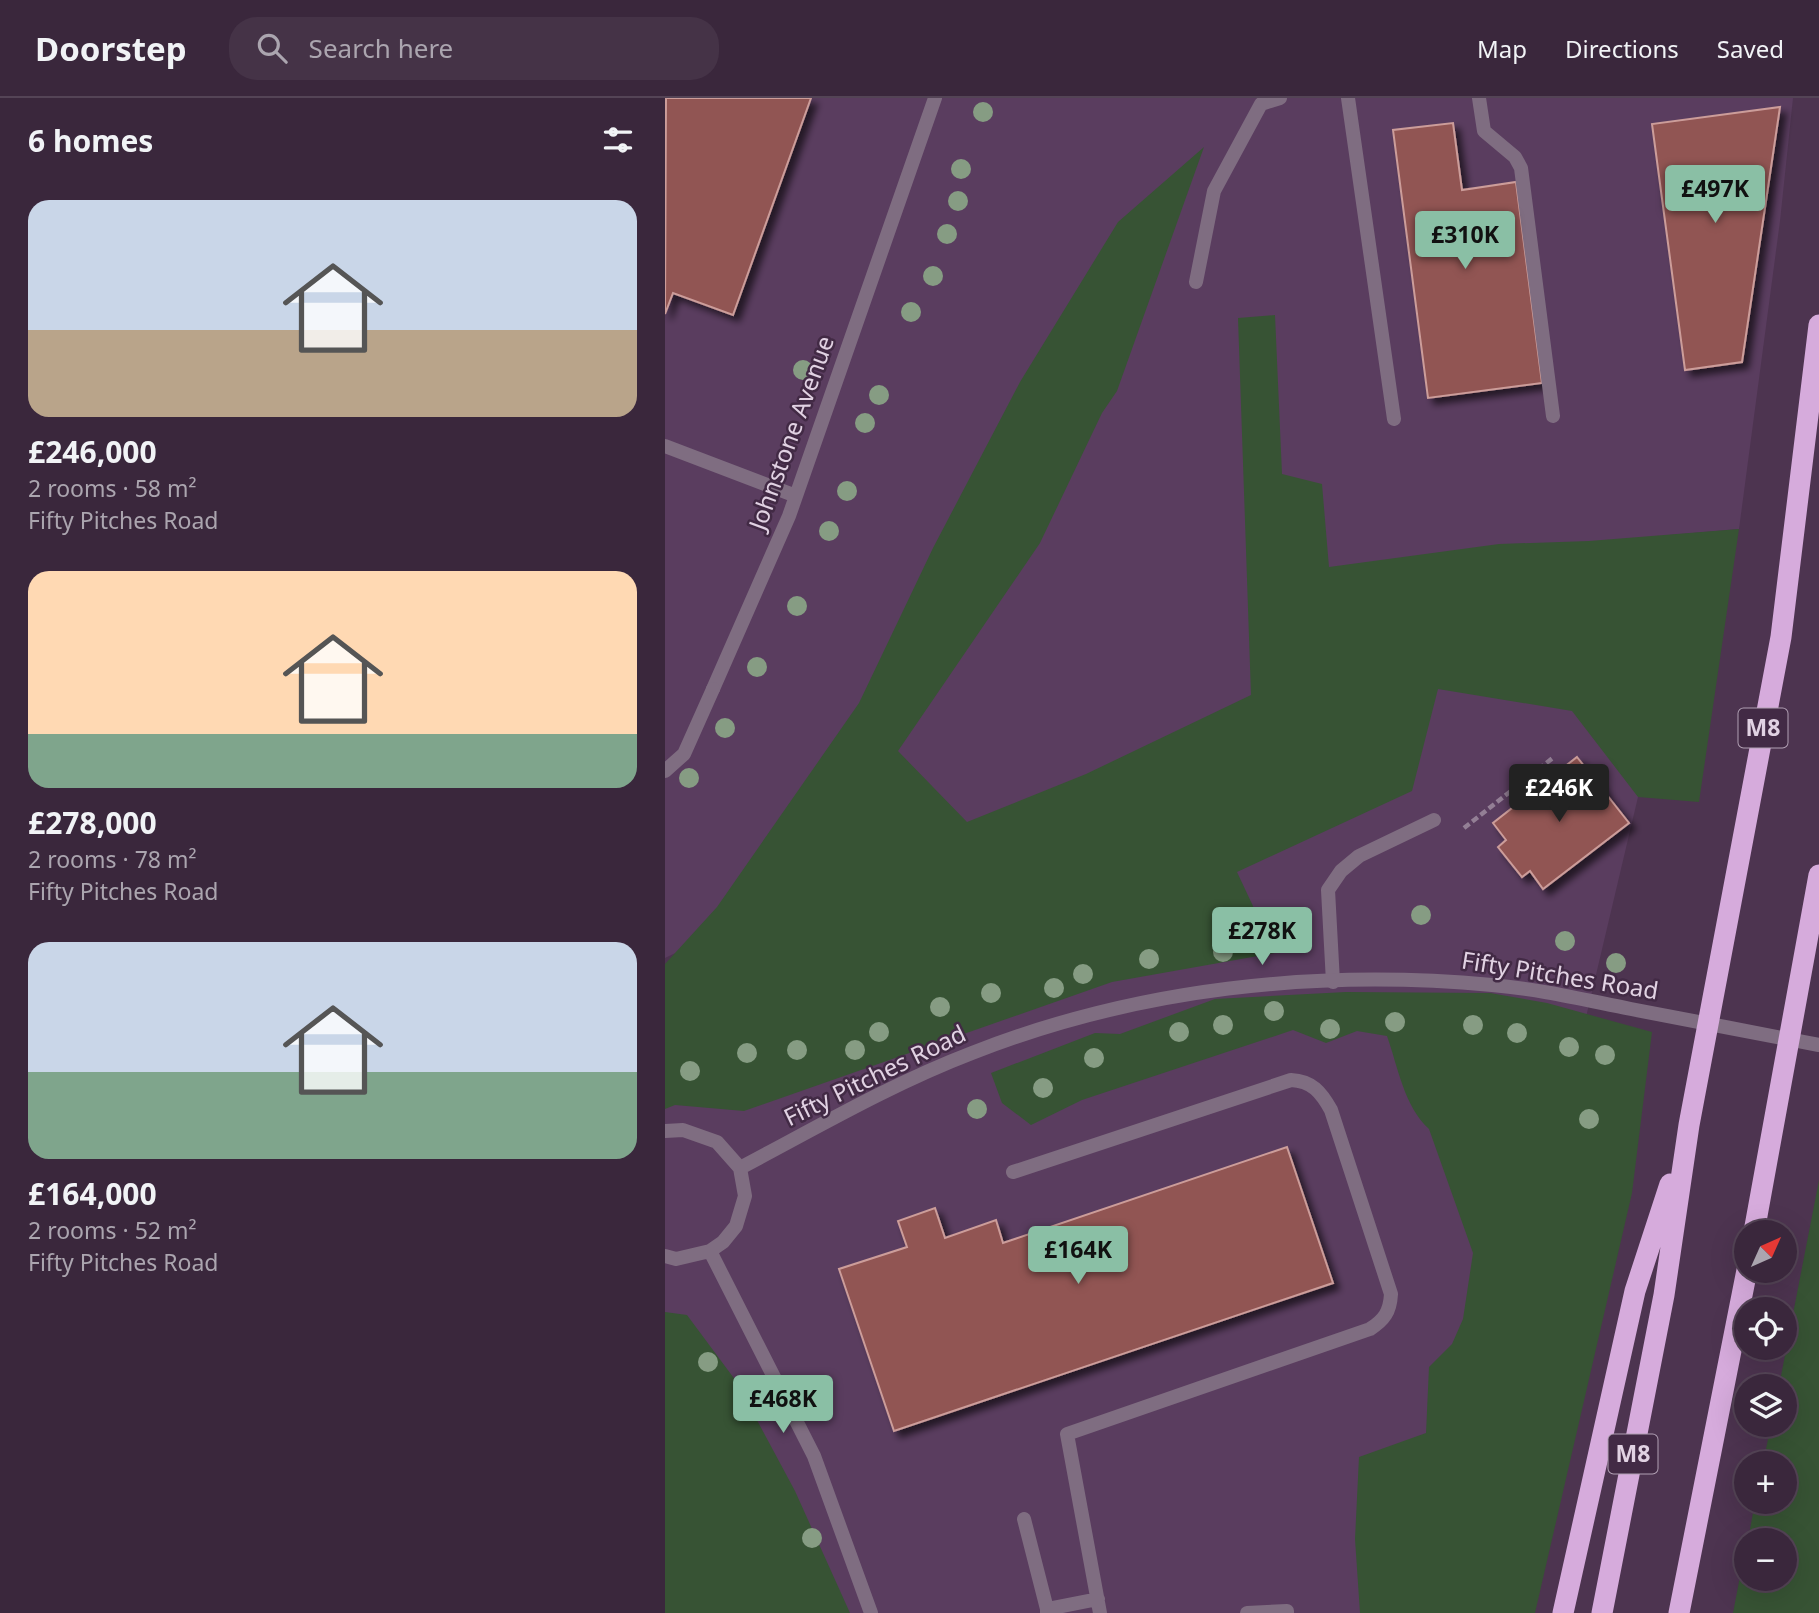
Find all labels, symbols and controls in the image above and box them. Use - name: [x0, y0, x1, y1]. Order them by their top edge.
- search box: [229, 17, 719, 80]
- text: Doorstep: [35, 26, 187, 71]
- icon: search: [253, 29, 291, 67]
- text: Search here: [309, 30, 453, 66]
- text: Map: [1477, 32, 1527, 65]
- text: Directions: [1565, 32, 1679, 65]
- text: Saved: [1717, 32, 1784, 65]
- text: 6 homes: [28, 120, 153, 161]
- icon: filters: [599, 121, 637, 159]
- pin: £497K: [1666, 166, 1764, 225]
- text: £497K: [1681, 172, 1749, 204]
- pin: £310K: [1416, 212, 1514, 271]
- text: £310K: [1431, 218, 1499, 250]
- icon: home: [270, 245, 396, 371]
- street label: Johnstone Avenue: [739, 331, 841, 536]
- text: £246,000: [28, 431, 157, 472]
- text: 2 rooms · 58 m²: [28, 472, 197, 504]
- text: Fifty Pitches Road: [28, 504, 218, 536]
- icon: home: [270, 616, 396, 742]
- road number: M8: [1739, 708, 1787, 748]
- pin: £246K: [1510, 764, 1608, 824]
- text: £246K: [1525, 771, 1593, 803]
- text: £278,000: [28, 802, 157, 843]
- text: 2 rooms · 78 m²: [28, 843, 197, 875]
- text: Fifty Pitches Road: [28, 875, 218, 907]
- pin: £278K: [1213, 908, 1311, 967]
- text: £278K: [1228, 914, 1296, 946]
- street label: Fifty Pitches Road: [1460, 943, 1661, 1006]
- icon: home: [270, 987, 396, 1113]
- street label: Fifty Pitches Road: [778, 1016, 971, 1133]
- text: £164,000: [28, 1173, 157, 1214]
- text: 2 rooms · 52 m²: [28, 1214, 197, 1246]
- north arrow: [1734, 1220, 1797, 1283]
- map controls: [1734, 1220, 1797, 1591]
- pin: £164K: [1029, 1226, 1127, 1286]
- text: £164K: [1044, 1233, 1112, 1265]
- text: Fifty Pitches Road: [28, 1246, 218, 1278]
- button: locate: [1734, 1297, 1797, 1360]
- button: layers: [1734, 1374, 1797, 1437]
- pin: £468K: [734, 1376, 832, 1435]
- text: £468K: [749, 1382, 817, 1414]
- road number: M8: [1609, 1434, 1657, 1474]
- button: +: [1734, 1451, 1797, 1514]
- button: −: [1734, 1528, 1797, 1591]

